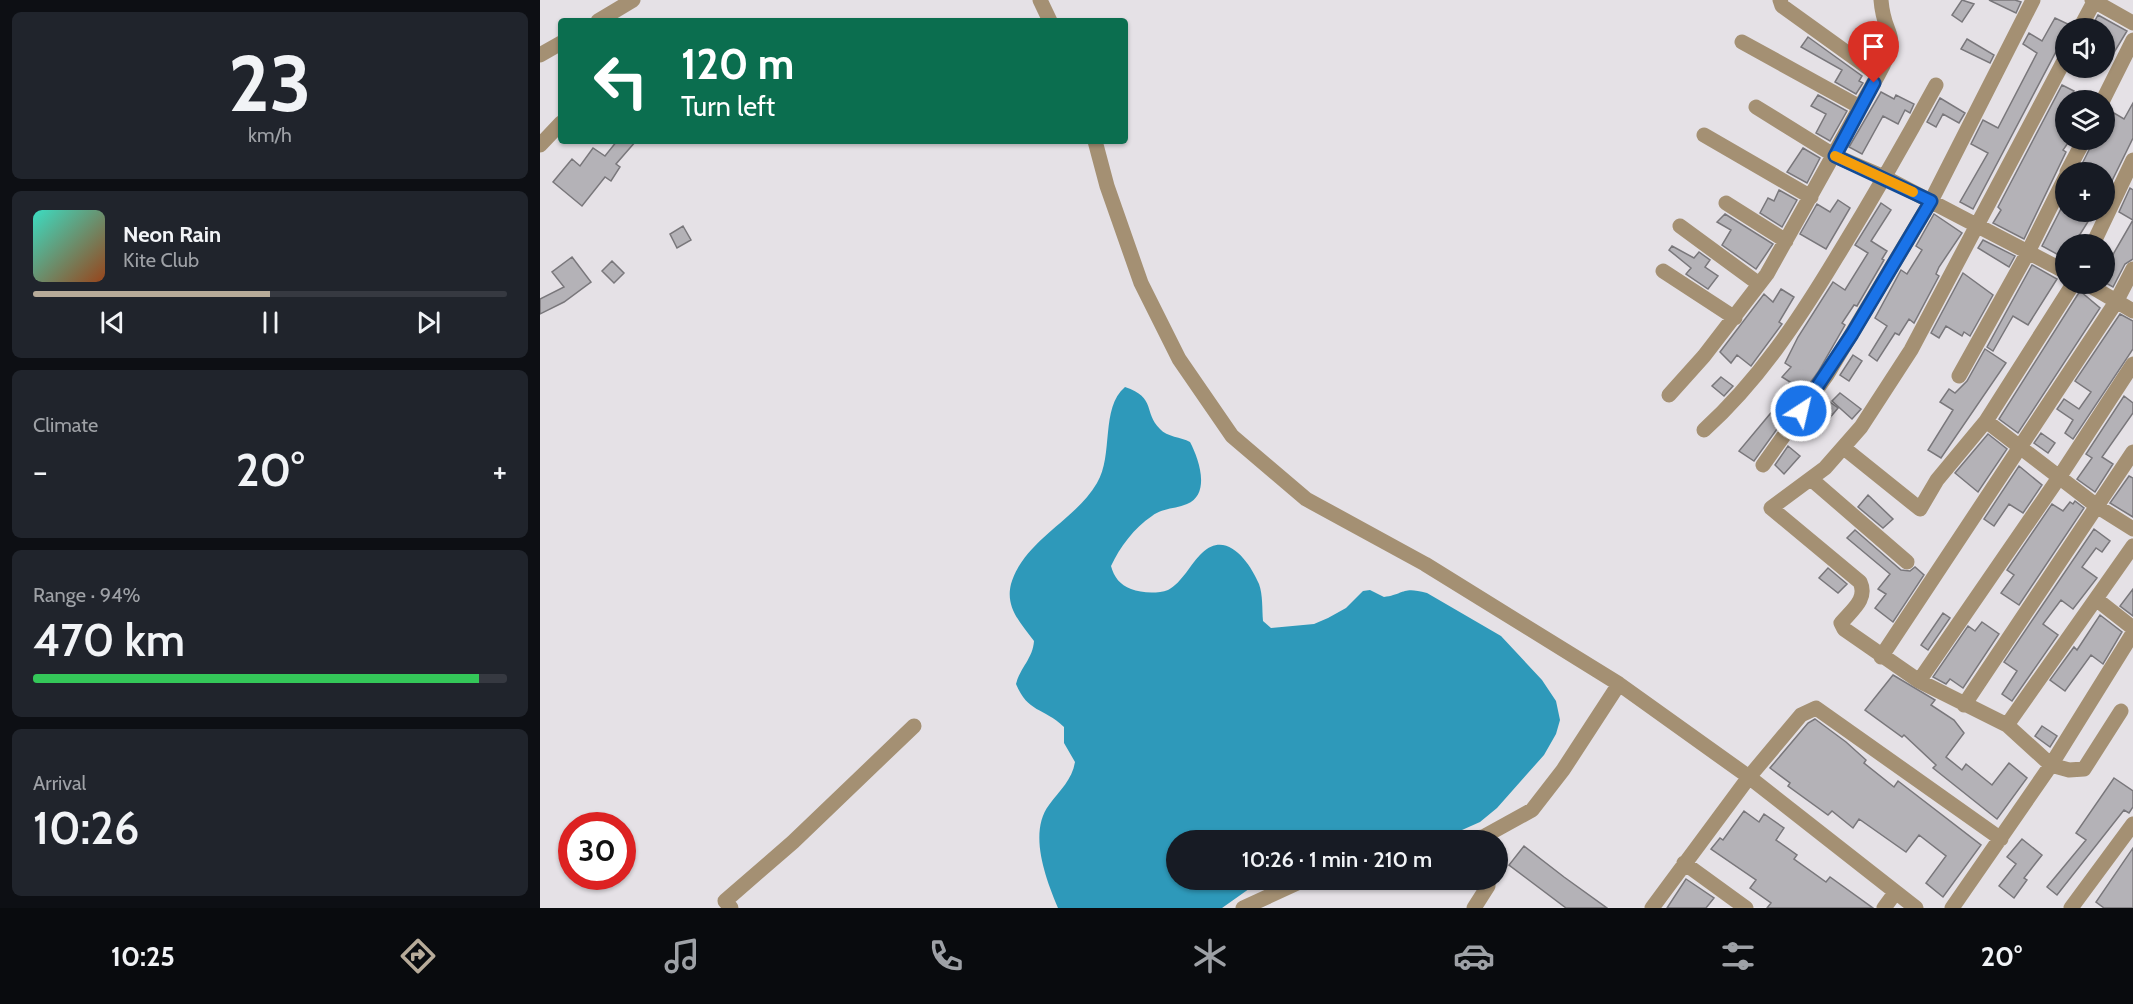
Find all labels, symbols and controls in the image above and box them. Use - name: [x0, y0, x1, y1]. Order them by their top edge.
- map controls: [2055, 18, 2115, 294]
- button: sound: [2055, 18, 2115, 78]
- pin: [1848, 21, 1899, 83]
- icon: arrive: [1857, 30, 1890, 63]
- text: 23: [228, 36, 312, 131]
- text: 120 m: [681, 38, 794, 90]
- icon: left: [582, 42, 660, 120]
- text: Turn left: [681, 90, 775, 123]
- button: layers: [2055, 90, 2115, 150]
- text: km/h: [248, 123, 292, 147]
- button: +: [2055, 162, 2115, 222]
- text: Neon Rain: [123, 221, 221, 248]
- button: −: [2055, 234, 2115, 294]
- text: Kite Club: [123, 248, 199, 272]
- icon: previous: [96, 306, 129, 339]
- icon: pause: [254, 306, 287, 339]
- icon: next: [412, 306, 445, 339]
- position arrow: [1769, 379, 1833, 443]
- text: Climate: [33, 413, 98, 437]
- text: 20°: [236, 443, 304, 497]
- text: −: [33, 451, 48, 491]
- text: +: [492, 451, 507, 491]
- text: Range · 94%: [33, 583, 141, 607]
- text: 470 km: [33, 613, 185, 667]
- text: Arrival: [33, 771, 86, 795]
- text: 10:26: [33, 801, 139, 855]
- speed limit sign: 30: [558, 812, 636, 890]
- text: 10:26 · 1 min · 210 m: [1242, 846, 1432, 873]
- icon: directions: [397, 935, 439, 977]
- icon: music: [661, 935, 703, 977]
- icon: phone: [925, 935, 967, 977]
- icon: climate: [1189, 935, 1231, 977]
- icon: car: [1453, 935, 1495, 977]
- icon: filters: [1717, 935, 1759, 977]
- text: 10:25: [111, 940, 175, 973]
- text: 20°: [1981, 940, 2022, 973]

